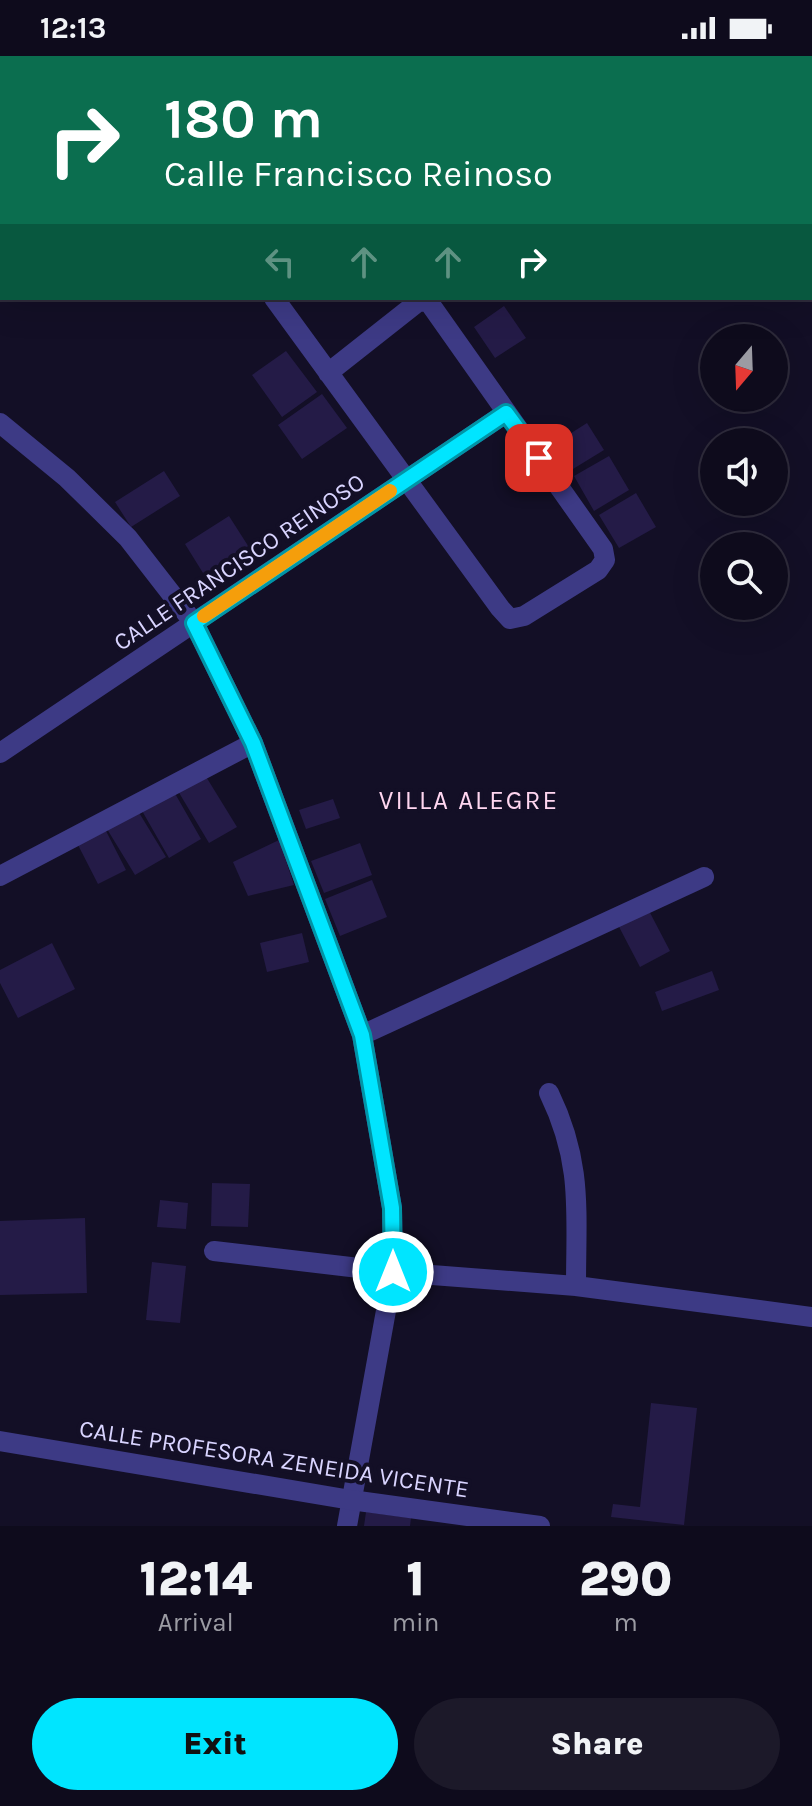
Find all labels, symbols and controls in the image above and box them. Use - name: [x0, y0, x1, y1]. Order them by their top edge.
- text: 12:13: [40, 10, 106, 46]
- text: 180 m: [164, 86, 323, 151]
- icon: right: [32, 88, 136, 192]
- text: Calle Francisco Reinoso: [164, 153, 553, 195]
- icon: left: [258, 240, 302, 284]
- icon: ahead: [342, 240, 386, 284]
- icon: ahead: [426, 240, 470, 284]
- icon: right: [510, 240, 554, 284]
- north arrow: [700, 324, 788, 412]
- map controls: [700, 324, 788, 620]
- pin: [505, 424, 573, 492]
- button: sound: [700, 428, 788, 516]
- icon: arrive: [517, 436, 561, 480]
- street label: CALLE FRANCISCO REINOSO: [108, 468, 370, 656]
- button: search: [700, 532, 788, 620]
- district label: VILLA ALEGRE: [379, 785, 559, 816]
- position arrow: [351, 1230, 435, 1314]
- street label: CALLE PROFESORA ZENEIDA VICENTE: [77, 1414, 471, 1504]
- text: 12:14: [140, 1551, 252, 1607]
- text: 1: [406, 1551, 425, 1607]
- text: 290: [579, 1551, 672, 1607]
- text: Arrival: [158, 1607, 234, 1638]
- text: min: [392, 1607, 439, 1638]
- text: m: [614, 1607, 638, 1638]
- button: Exit: [32, 1698, 398, 1790]
- button: Share: [414, 1698, 780, 1790]

